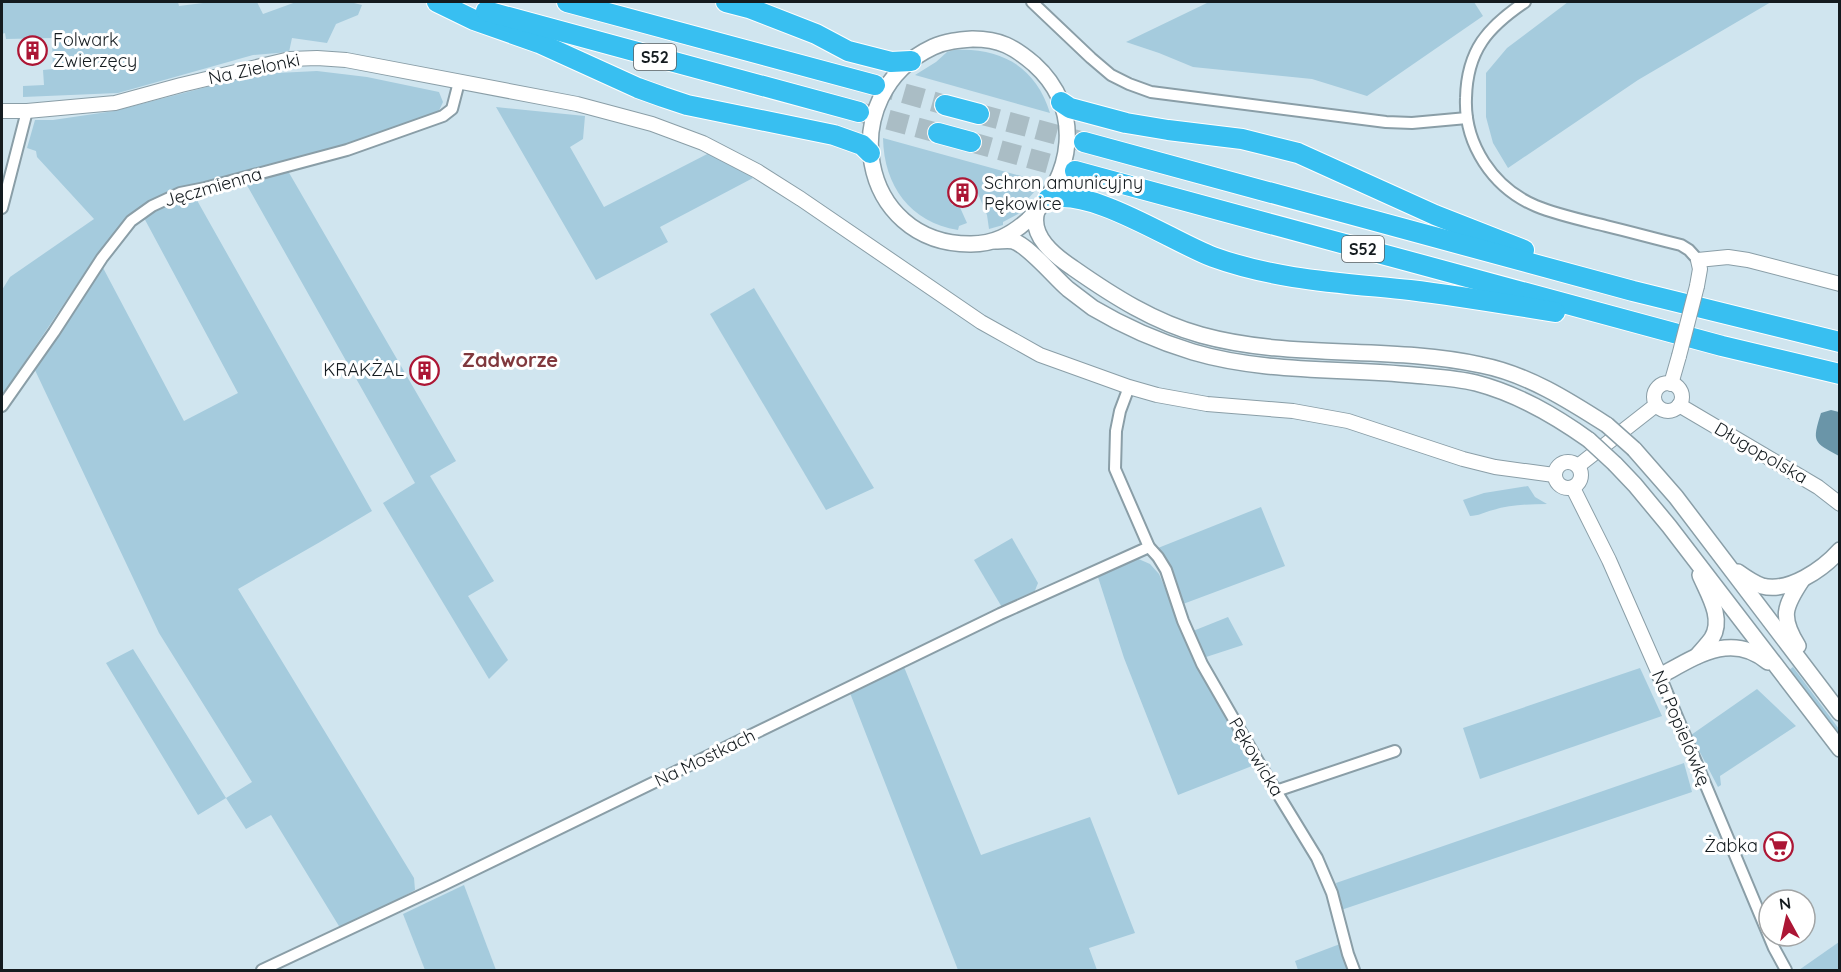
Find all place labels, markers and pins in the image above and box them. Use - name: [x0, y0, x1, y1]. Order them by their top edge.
- place label: Folwark Zwierzęcy: [53, 28, 137, 72]
- building icon: Folwark Zwierzęcy: [16, 34, 48, 66]
- place label: Schron amunicyjny Pękowice: [984, 171, 1143, 215]
- building icon: Schron amunicyjny Pękowice: [947, 177, 979, 209]
- building icon: KRAKŻAL: [409, 354, 441, 386]
- place label: KRAKŻAL: [323, 358, 404, 381]
- supermarket icon: Żabka: [1763, 830, 1795, 862]
- place label: Żabka: [1704, 834, 1758, 857]

